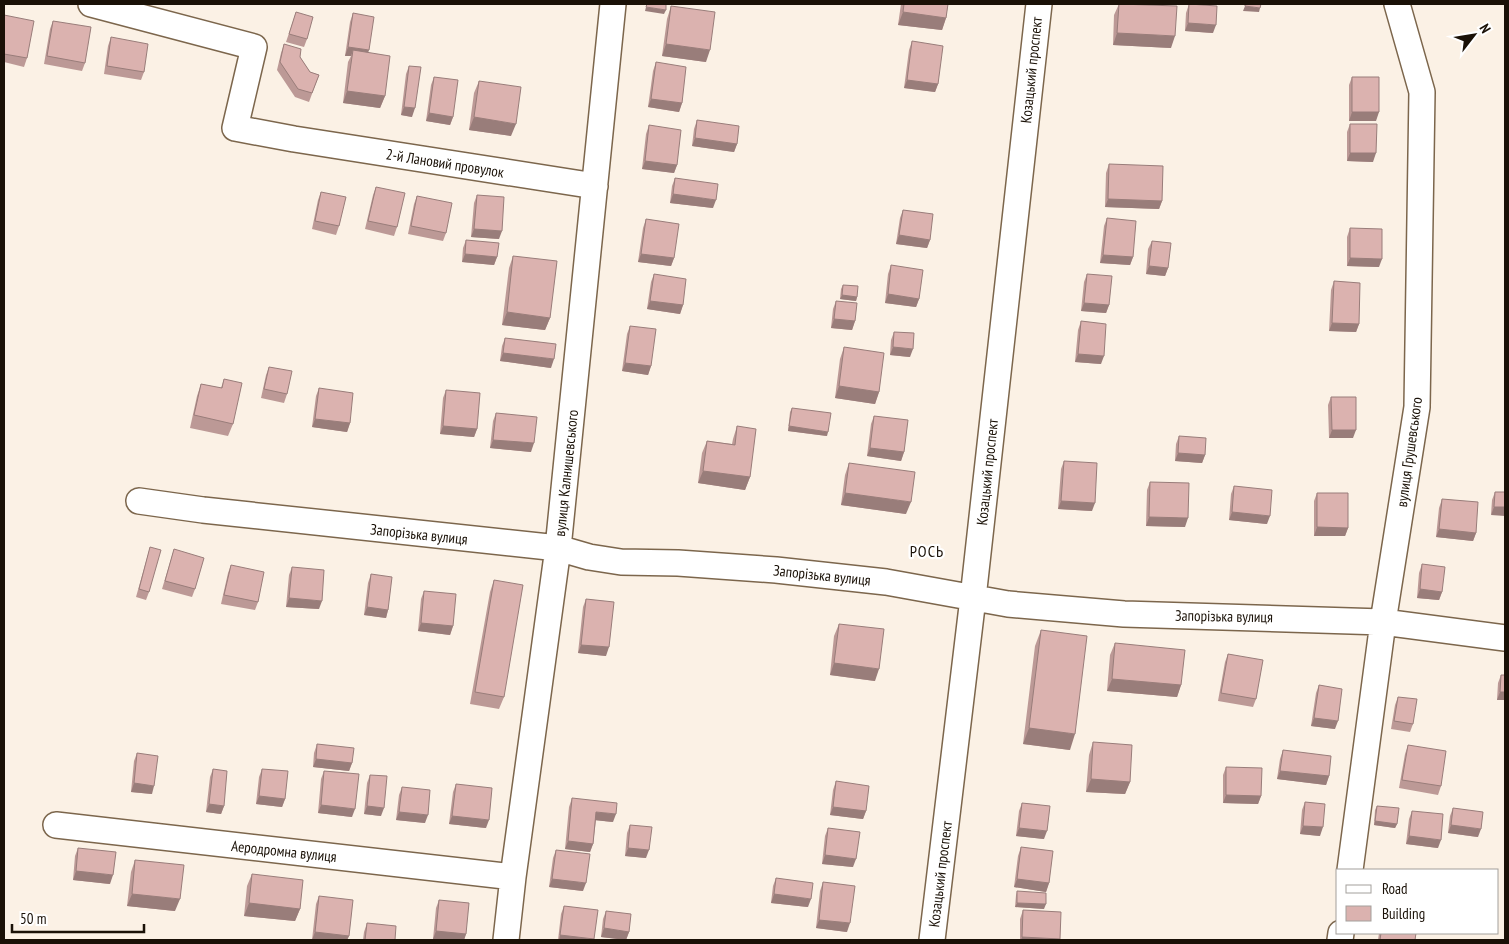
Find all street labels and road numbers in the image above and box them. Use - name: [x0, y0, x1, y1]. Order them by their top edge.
- street label: Козацький проспект: [1016, 16, 1046, 124]
- street label: 2-й Лановий провулок: [385, 144, 506, 182]
- street label: вулиця Грушевського: [1392, 396, 1426, 508]
- street label: вулиця Калнишевського: [550, 409, 582, 537]
- street label: Козацький проспект: [972, 418, 1002, 526]
- street label: Запорізька вулиця: [369, 519, 469, 549]
- street label: Запорізька вулиця: [772, 560, 872, 590]
- street label: Запорізька вулиця: [1175, 606, 1273, 626]
- street label: Козацький проспект: [924, 820, 956, 928]
- street label: Аеродромна вулиця: [230, 836, 338, 866]

